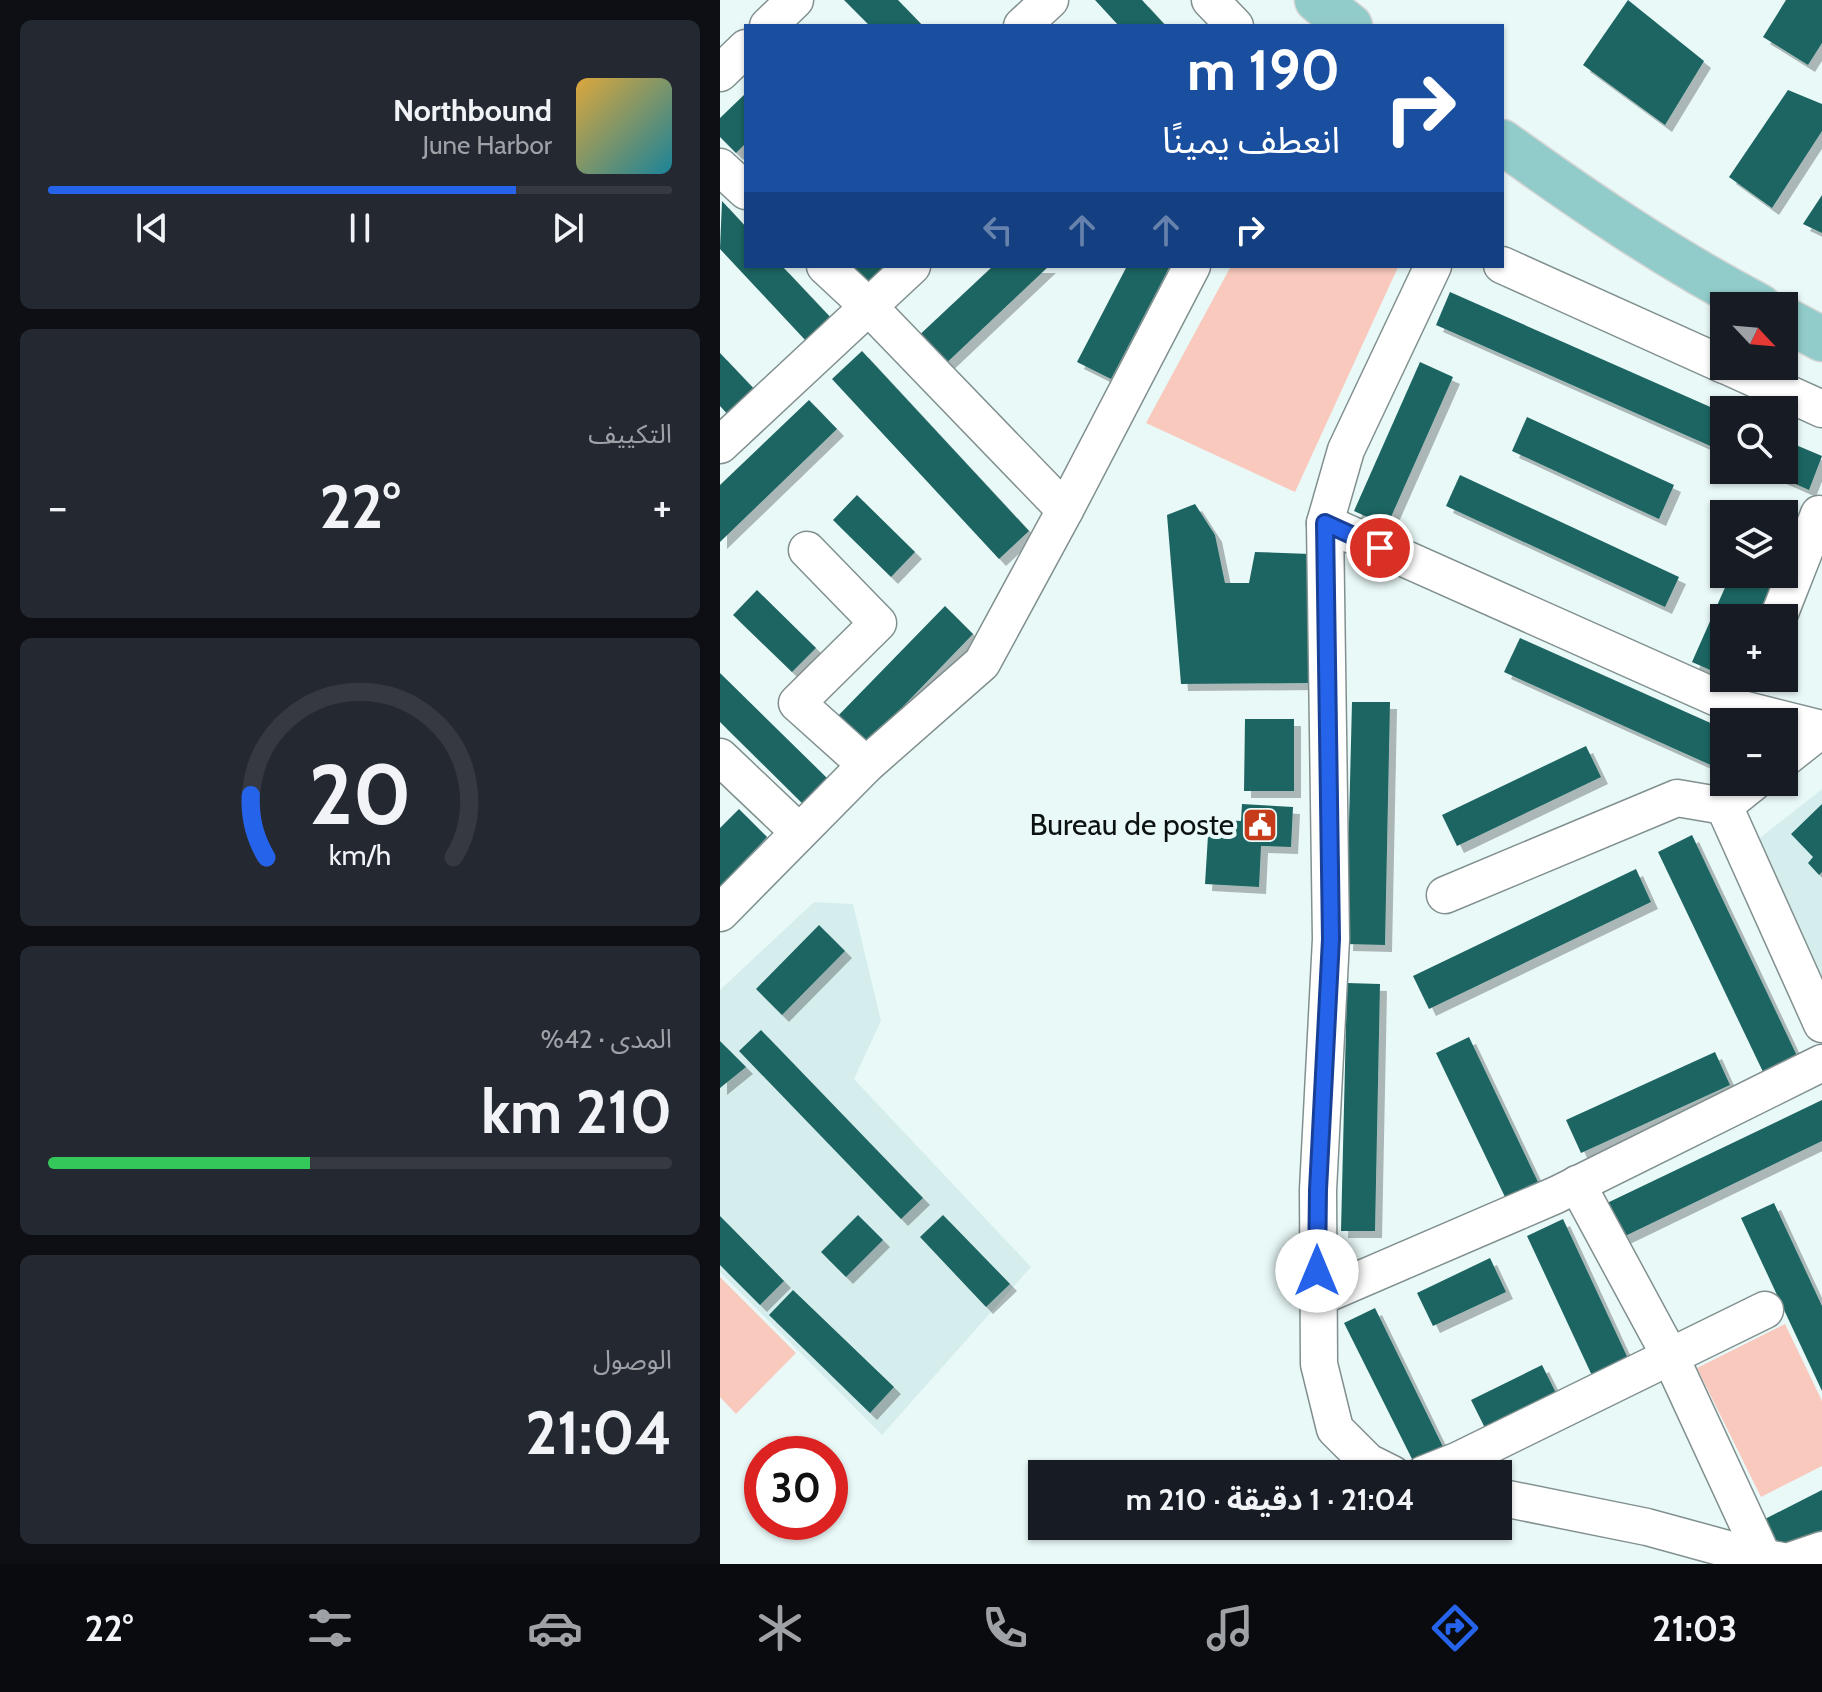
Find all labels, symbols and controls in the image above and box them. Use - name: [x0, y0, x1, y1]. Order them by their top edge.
- text: 190 m: [1187, 36, 1340, 104]
- icon: right: [1368, 56, 1472, 160]
- text: Northbound: [393, 92, 552, 129]
- text: انعطف يمينًا: [1162, 118, 1340, 162]
- text: June Harbor: [423, 129, 552, 161]
- icon: previous: [130, 206, 174, 250]
- icon: pause: [338, 206, 382, 250]
- icon: next: [546, 206, 590, 250]
- icon: left: [976, 208, 1020, 252]
- icon: ahead: [1060, 208, 1104, 252]
- icon: ahead: [1144, 208, 1188, 252]
- icon: right: [1228, 208, 1272, 252]
- north arrow: [1710, 292, 1798, 380]
- map controls: [1710, 292, 1798, 796]
- button: search: [1710, 396, 1798, 484]
- text: التكييف: [588, 418, 672, 450]
- text: 22°: [320, 470, 400, 543]
- text: −: [48, 480, 67, 533]
- text: +: [653, 480, 672, 533]
- button: layers: [1710, 500, 1798, 588]
- pin: [1346, 514, 1414, 582]
- icon: arrive: [1358, 526, 1402, 570]
- button: +: [1710, 604, 1798, 692]
- button: −: [1710, 708, 1798, 796]
- text: 20: [309, 744, 411, 845]
- place label: Bureau de poste: [1029, 806, 1234, 843]
- public building icon: Bureau de poste: [1241, 806, 1279, 844]
- text: km/h: [329, 837, 391, 872]
- text: المدى · 42%: [541, 1023, 672, 1055]
- text: 210 km: [481, 1075, 672, 1148]
- position arrow: [1275, 1229, 1359, 1313]
- text: الوصول: [593, 1344, 672, 1376]
- text: 21:04: [525, 1396, 672, 1469]
- speed limit sign: 30: [744, 1436, 848, 1540]
- text: 21:04 · 1 دقيقة · 210 m: [1126, 1481, 1414, 1518]
- icon: filters: [302, 1600, 358, 1656]
- icon: car: [527, 1600, 583, 1656]
- icon: climate: [752, 1600, 808, 1656]
- icon: phone: [977, 1600, 1033, 1656]
- icon: music: [1202, 1600, 1258, 1656]
- icon: directions: [1427, 1600, 1483, 1656]
- text: 22°: [85, 1606, 133, 1650]
- text: 21:03: [1652, 1606, 1737, 1650]

